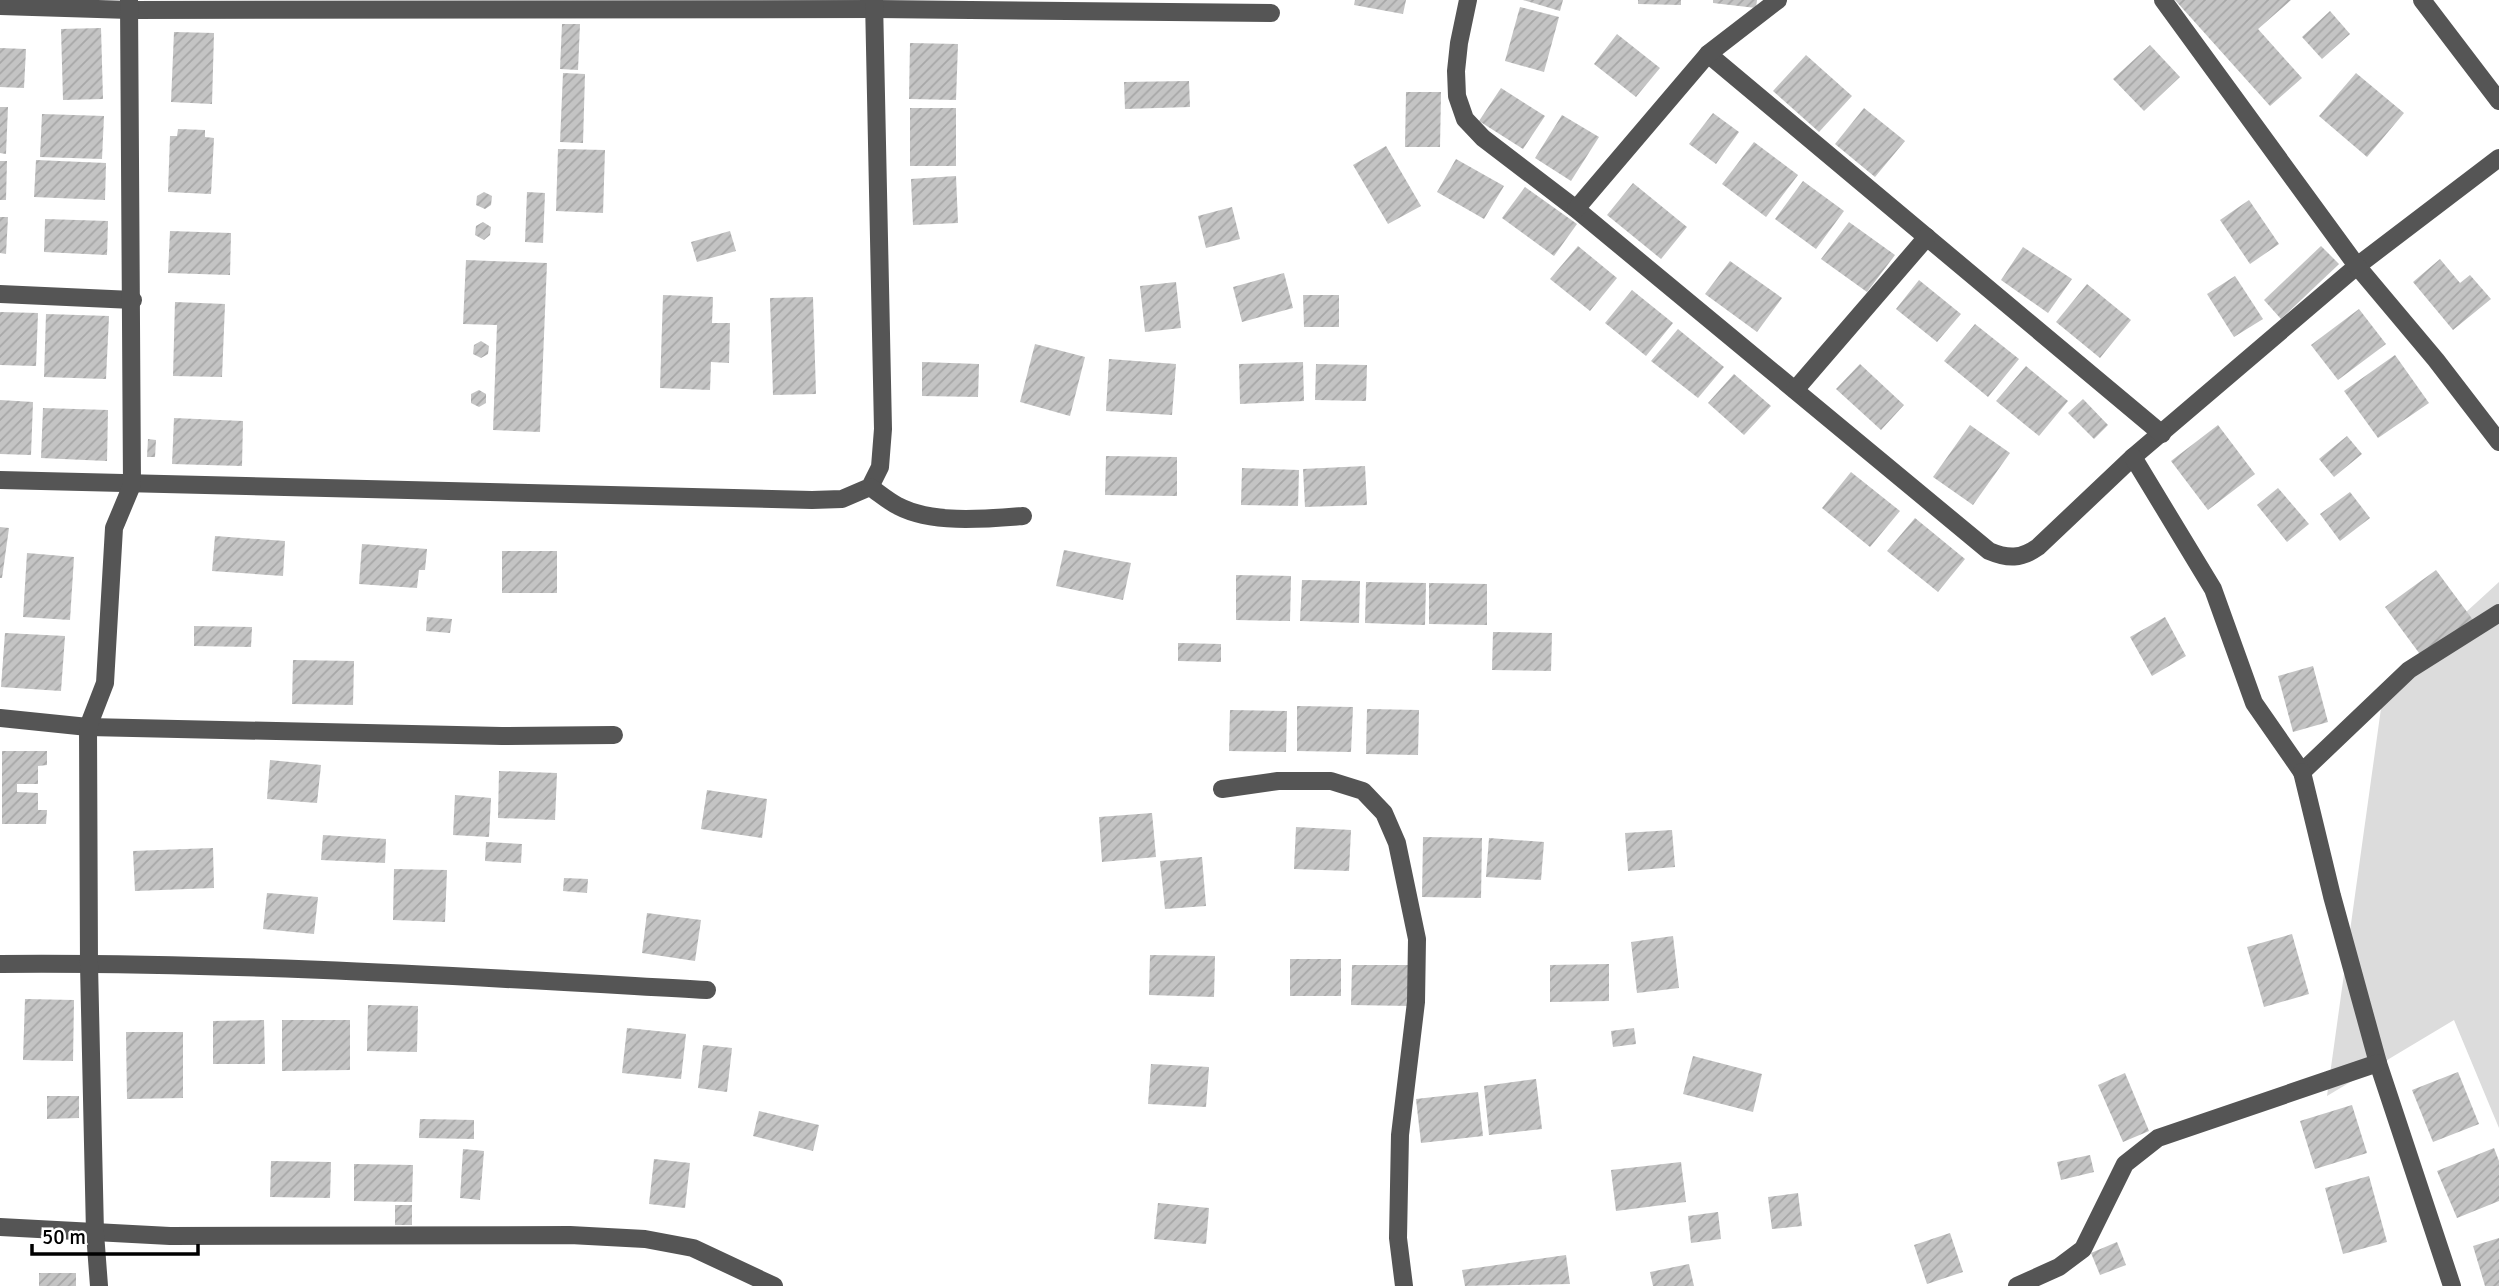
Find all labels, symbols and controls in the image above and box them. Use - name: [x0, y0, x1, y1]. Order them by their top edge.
- scale bar: [32, 1212, 198, 1256]
- text: 50 m: [42, 1224, 86, 1250]

